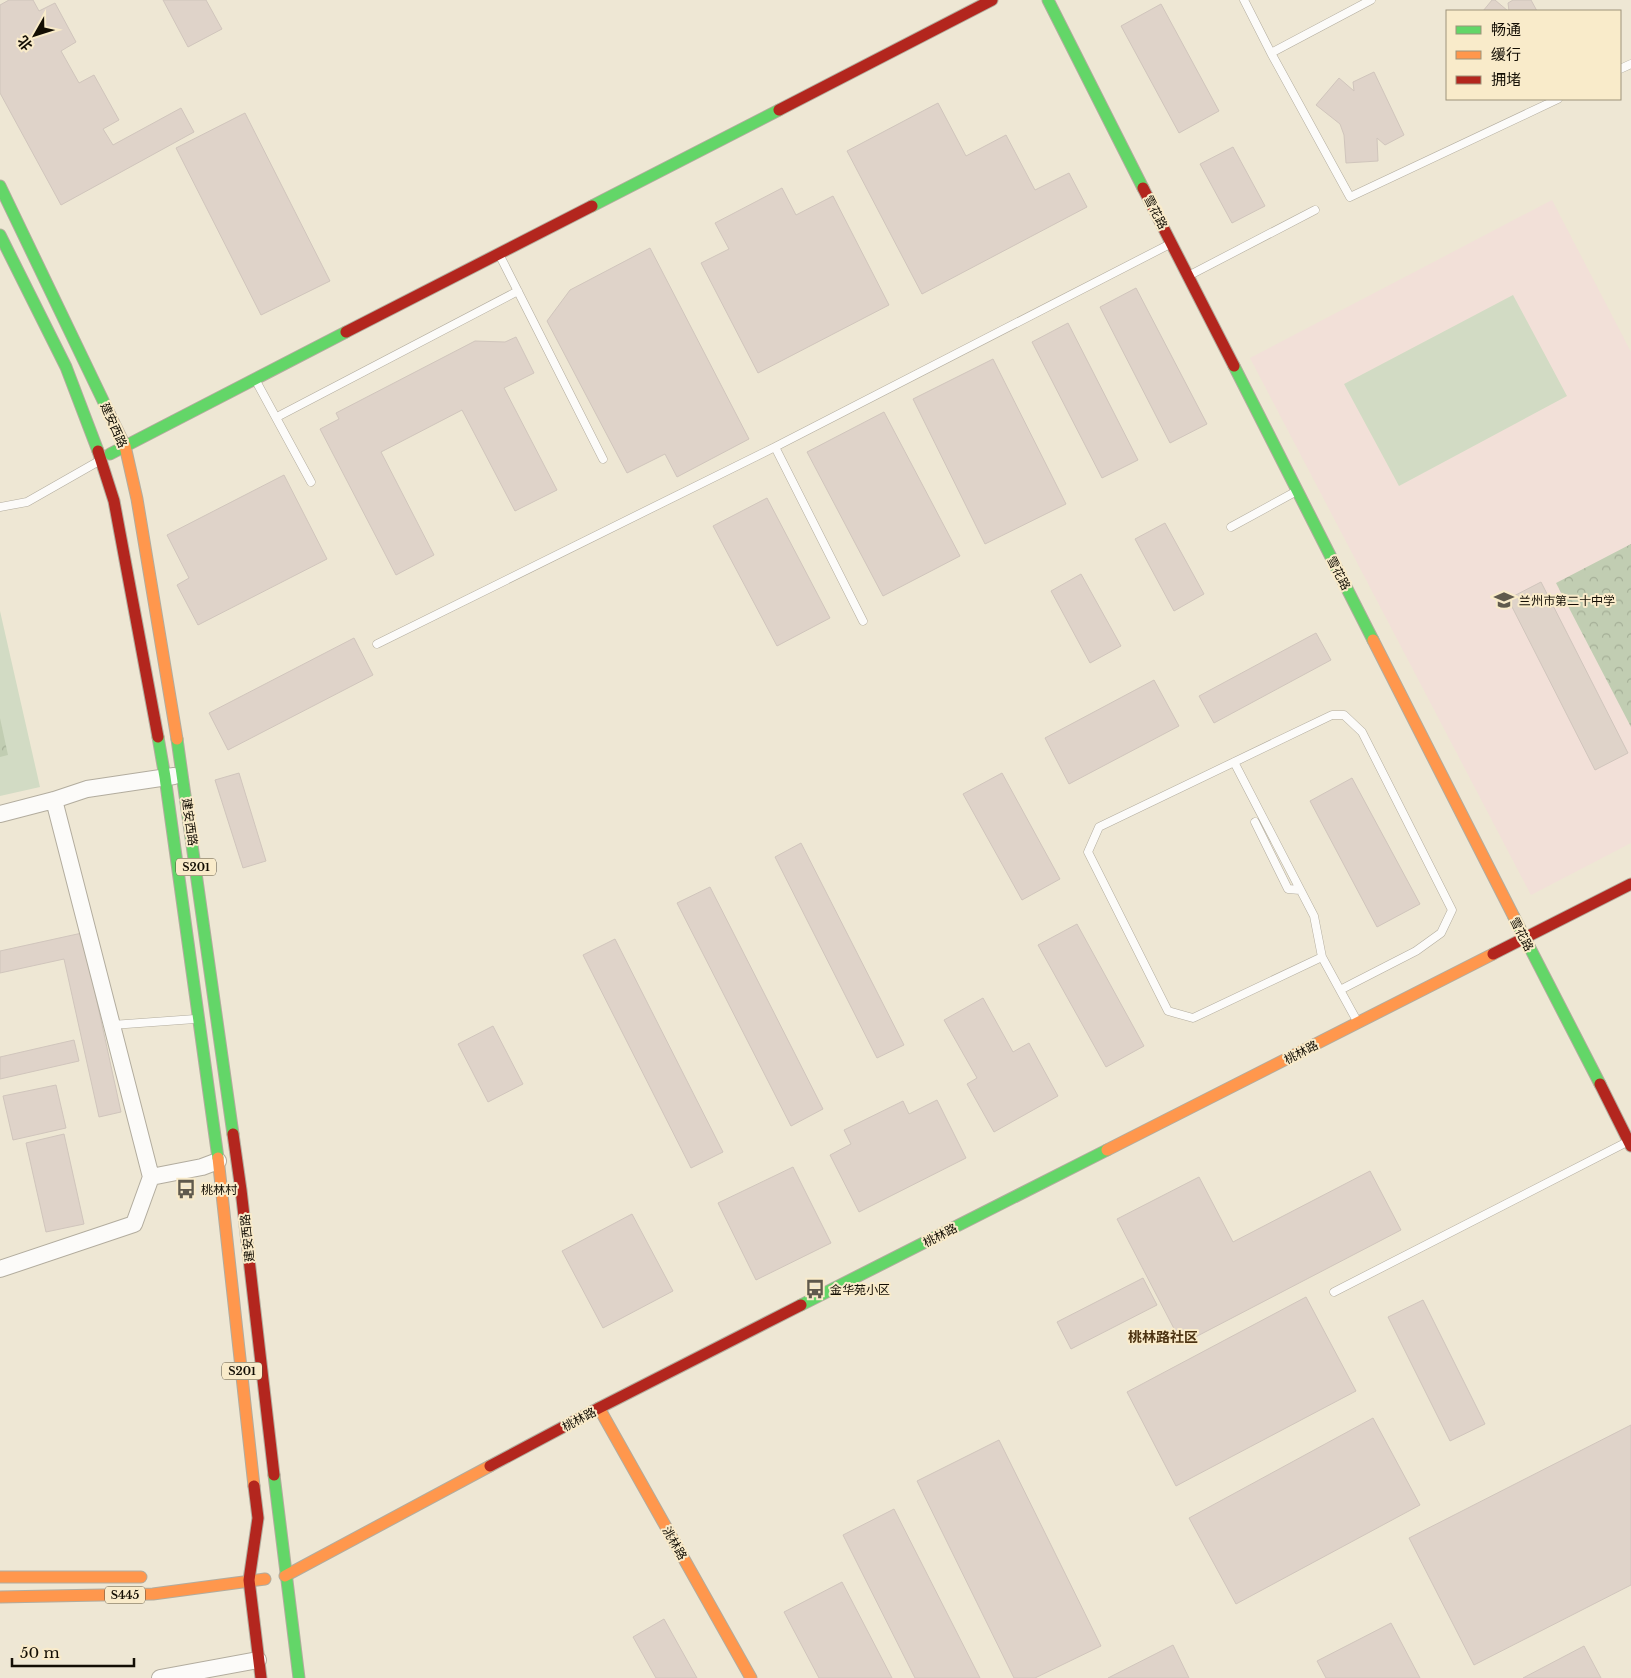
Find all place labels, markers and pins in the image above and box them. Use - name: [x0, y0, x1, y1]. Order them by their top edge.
- school or university icon: 兰州市第二十中学: [1493, 589, 1515, 611]
- place label: 兰州市第二十中学: [1519, 593, 1615, 608]
- bus stop icon: 桃林村: [175, 1178, 197, 1200]
- place label: 桃林村: [201, 1182, 238, 1197]
- bus stop icon: 金华苑小区: [804, 1278, 826, 1300]
- place label: 金华苑小区: [830, 1282, 890, 1297]

